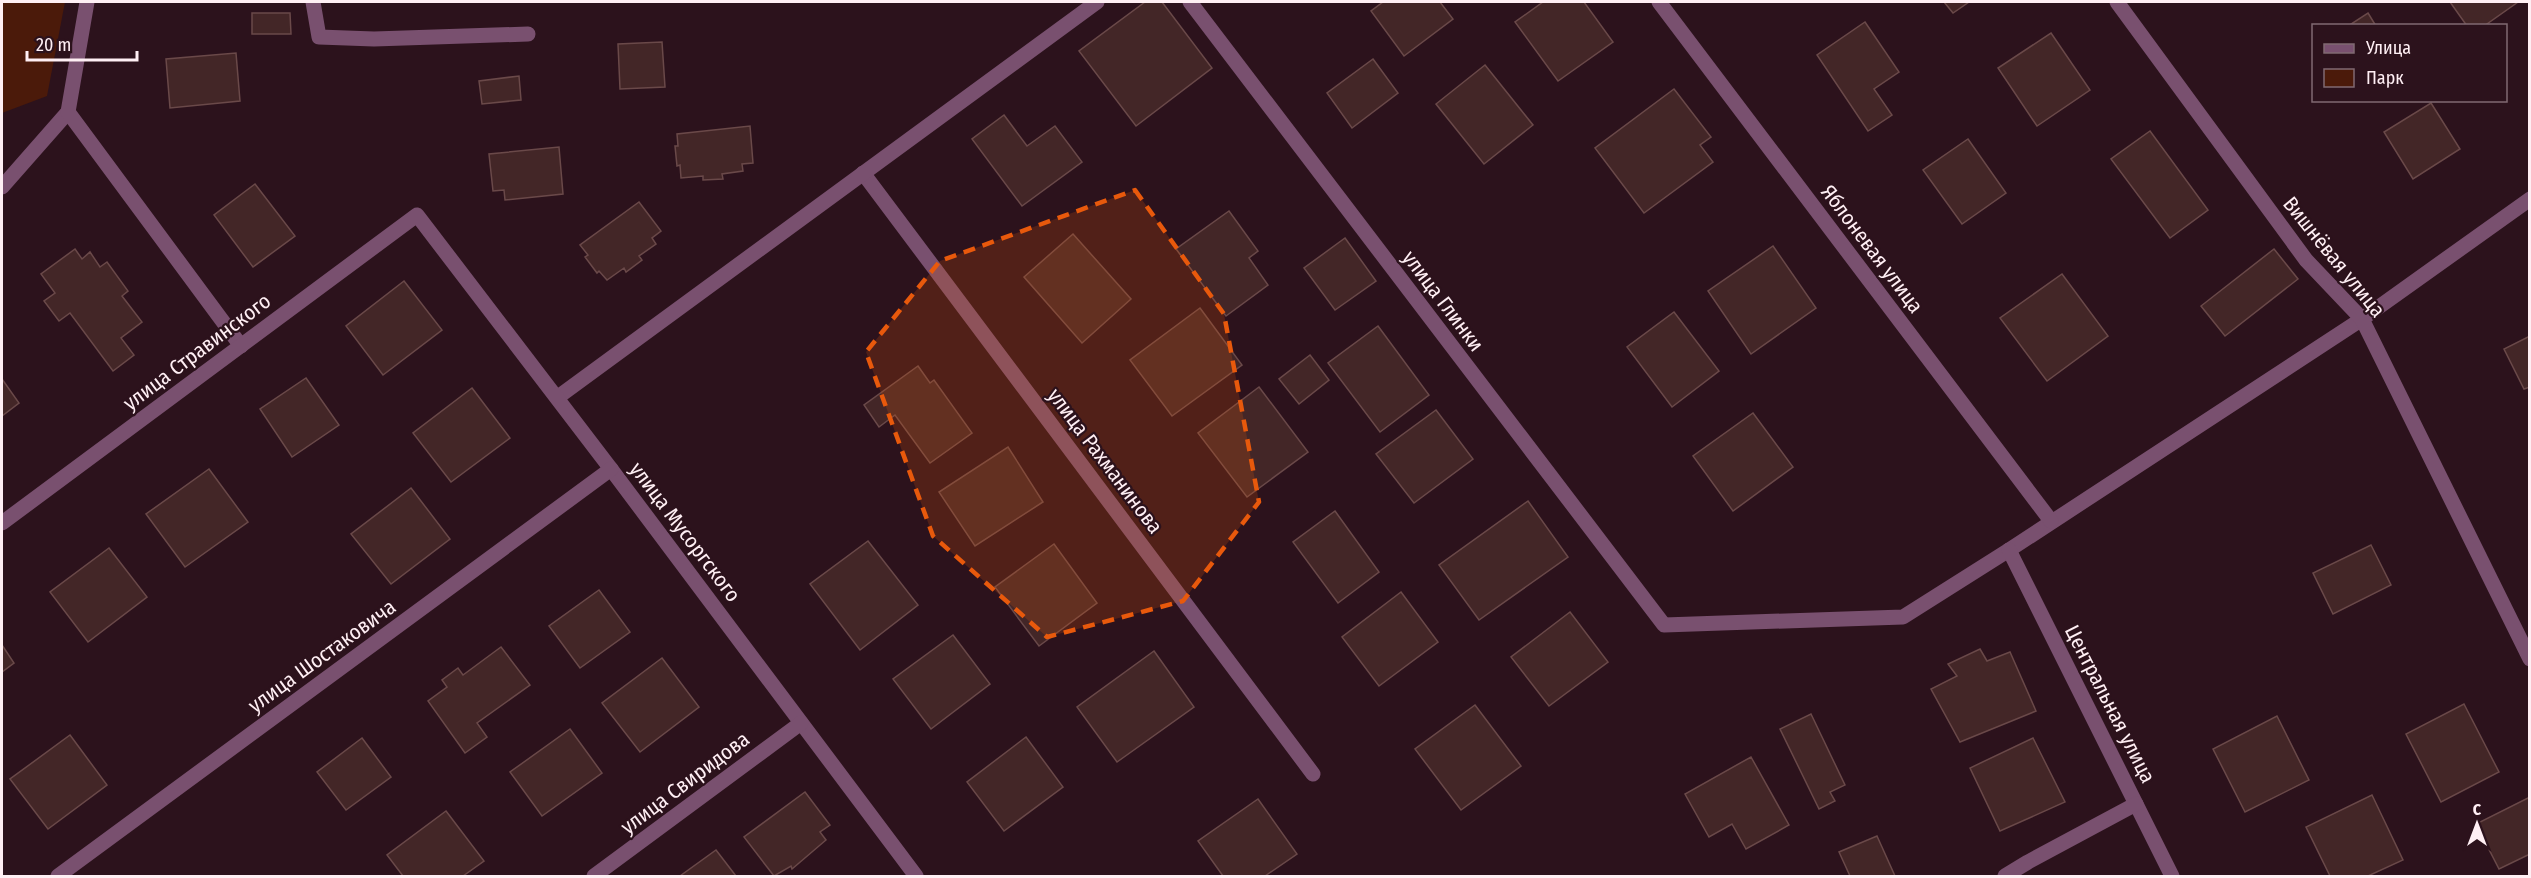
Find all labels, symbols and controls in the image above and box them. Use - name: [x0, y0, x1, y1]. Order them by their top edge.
- scale bar: [27, 24, 136, 62]
- legend: [2312, 24, 2507, 102]
- text: 20 m: [36, 34, 71, 56]
- text: Улица: [2365, 37, 2411, 59]
- text: Парк: [2366, 67, 2404, 89]
- street label: Яблоневая улица: [1815, 180, 1929, 318]
- street label: Вишнёвая улица: [2277, 191, 2391, 323]
- street label: улица Глинки: [1397, 245, 1489, 357]
- street label: улица Стравинского: [118, 288, 276, 416]
- street label: улица Рахманинова: [1042, 383, 1168, 539]
- street label: улица Мусоргского: [624, 457, 746, 607]
- street label: улица Шостаковича: [243, 594, 401, 718]
- street label: Центральная улица: [2059, 621, 2161, 787]
- street label: улица Свиридова: [616, 726, 754, 840]
- north arrow: [2447, 794, 2507, 854]
- text: С: [2473, 800, 2482, 819]

